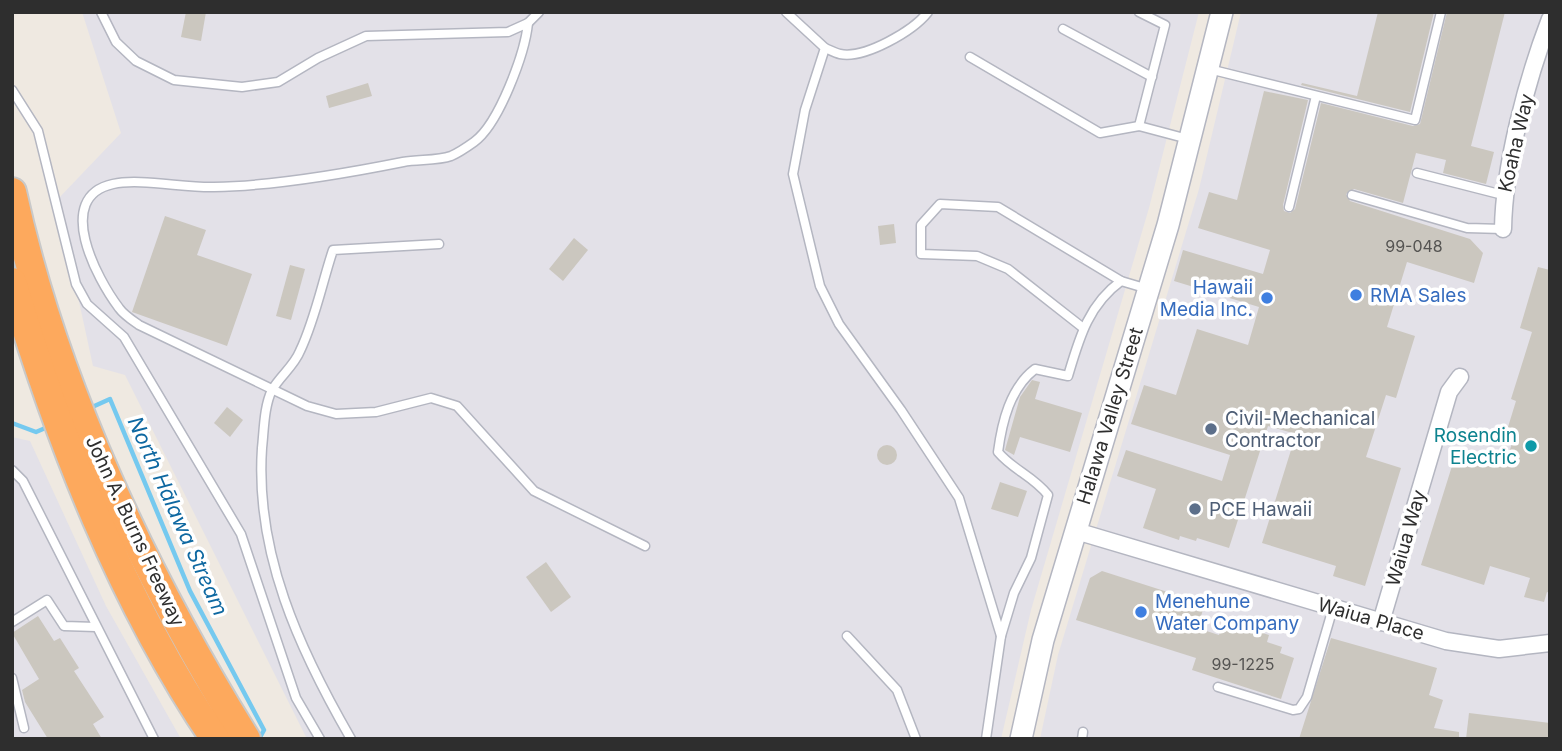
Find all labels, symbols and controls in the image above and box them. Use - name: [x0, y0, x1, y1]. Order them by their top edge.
- street label: Koaha Way: [1494, 91, 1539, 194]
- house number: 99-048: [1385, 236, 1443, 256]
- place label: Hawaii Media Inc.: [1160, 276, 1253, 321]
- place label: RMA Sales: [1370, 284, 1466, 307]
- marker: RMA Sales: [1348, 287, 1364, 303]
- marker: Hawaii Media Inc.: [1259, 290, 1275, 306]
- street label: Halawa Valley Street: [1072, 325, 1148, 507]
- place label: Civil-Mechanical Contractor: [1225, 407, 1375, 452]
- water label: North Hālawa Stream: [123, 413, 233, 619]
- marker: Civil-Mechanical Contractor: [1203, 421, 1219, 437]
- place label: Rosendin Electric: [1434, 424, 1517, 469]
- street label: John A. Burns Freeway: [81, 432, 189, 630]
- marker: Rosendin Electric: [1523, 438, 1539, 454]
- street label: Waiua Way: [1381, 487, 1431, 589]
- place label: PCE Hawaii: [1209, 498, 1312, 521]
- marker: PCE Hawaii: [1187, 501, 1203, 517]
- place label: Menehune Water Company: [1155, 590, 1299, 635]
- street label: Waiua Place: [1315, 593, 1427, 645]
- marker: Menehune Water Company: [1133, 604, 1149, 620]
- house number: 99-1225: [1212, 654, 1274, 674]

